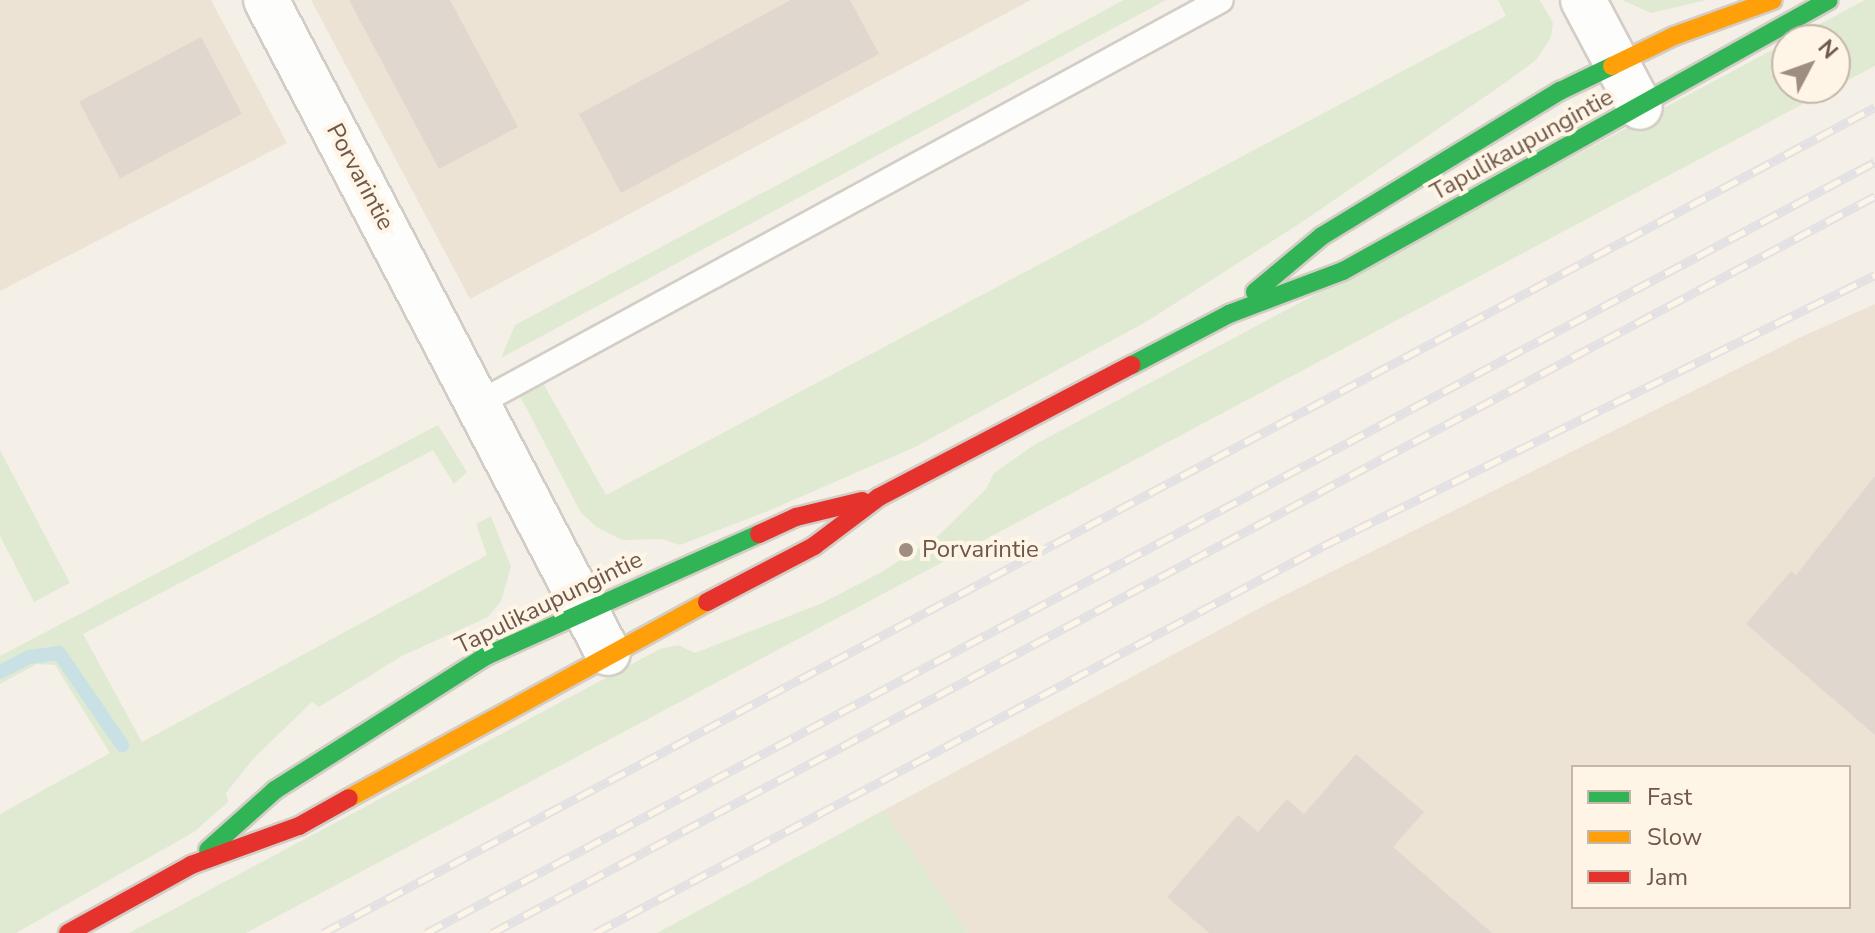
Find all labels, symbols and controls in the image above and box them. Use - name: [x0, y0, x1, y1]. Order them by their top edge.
- north arrow: [1771, 24, 1851, 104]
- text: N: [1811, 34, 1844, 66]
- street label: Tapulikaupungintie: [1426, 83, 1618, 207]
- street label: Porvarintie: [320, 119, 400, 235]
- place label: Porvarintie: [922, 536, 1039, 564]
- marker: Porvarintie: [897, 541, 915, 559]
- street label: Tapulikaupungintie: [451, 545, 647, 661]
- legend: [1571, 765, 1851, 909]
- text: Fast: [1647, 781, 1692, 813]
- text: Slow: [1647, 821, 1702, 853]
- text: Jam: [1647, 861, 1688, 893]

